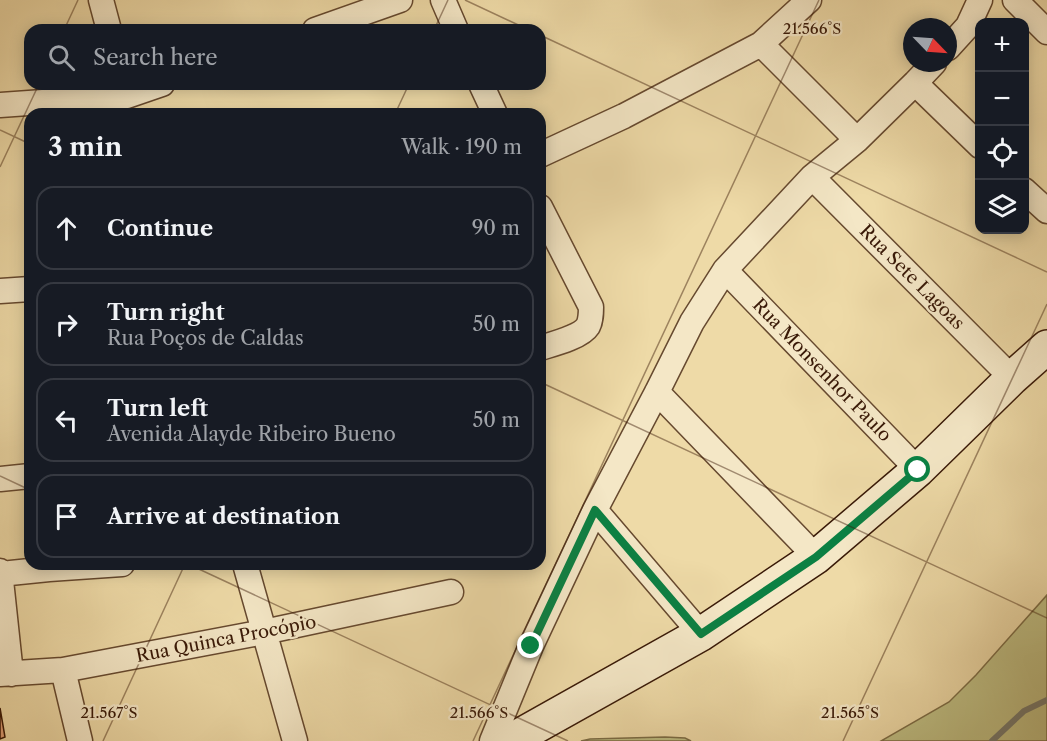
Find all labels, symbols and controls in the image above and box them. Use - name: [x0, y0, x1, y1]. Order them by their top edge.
- north arrow: [903, 18, 957, 72]
- map controls: [975, 18, 1029, 234]
- button: +: [975, 18, 1029, 72]
- text: 21.566°S: [783, 19, 841, 38]
- search box: [24, 24, 546, 90]
- icon: search: [45, 41, 78, 74]
- text: Search here: [93, 44, 218, 71]
- button: −: [975, 72, 1029, 126]
- button: locate: [975, 126, 1029, 180]
- text: 3 min: [48, 131, 122, 163]
- text: Walk · 190 m: [401, 135, 522, 159]
- button: layers: [975, 180, 1029, 234]
- icon: ahead: [50, 212, 83, 245]
- text: Continue: [107, 215, 213, 242]
- text: 90 m: [472, 216, 520, 240]
- street label: Rua Sete Lagoas: [855, 220, 969, 334]
- street label: Rua Monsenhor Paulo: [748, 294, 896, 446]
- text: Turn right: [107, 299, 225, 326]
- icon: right: [50, 308, 83, 341]
- text: 50 m: [473, 312, 520, 336]
- text: Rua Poços de Caldas: [107, 326, 304, 350]
- text: Turn left: [107, 395, 208, 422]
- icon: left: [50, 404, 83, 437]
- text: 50 m: [473, 408, 520, 432]
- text: Avenida Alayde Ribeiro Bueno: [107, 422, 396, 446]
- route start: [904, 456, 930, 482]
- icon: arrive: [50, 500, 83, 533]
- text: Arrive at destination: [107, 503, 340, 530]
- street label: Rua Quinca Procópio: [134, 611, 318, 667]
- route end: [517, 632, 543, 658]
- text: 21.567°S: [81, 703, 138, 722]
- text: 21.566°S: [450, 703, 508, 722]
- text: 21.565°S: [821, 703, 879, 722]

